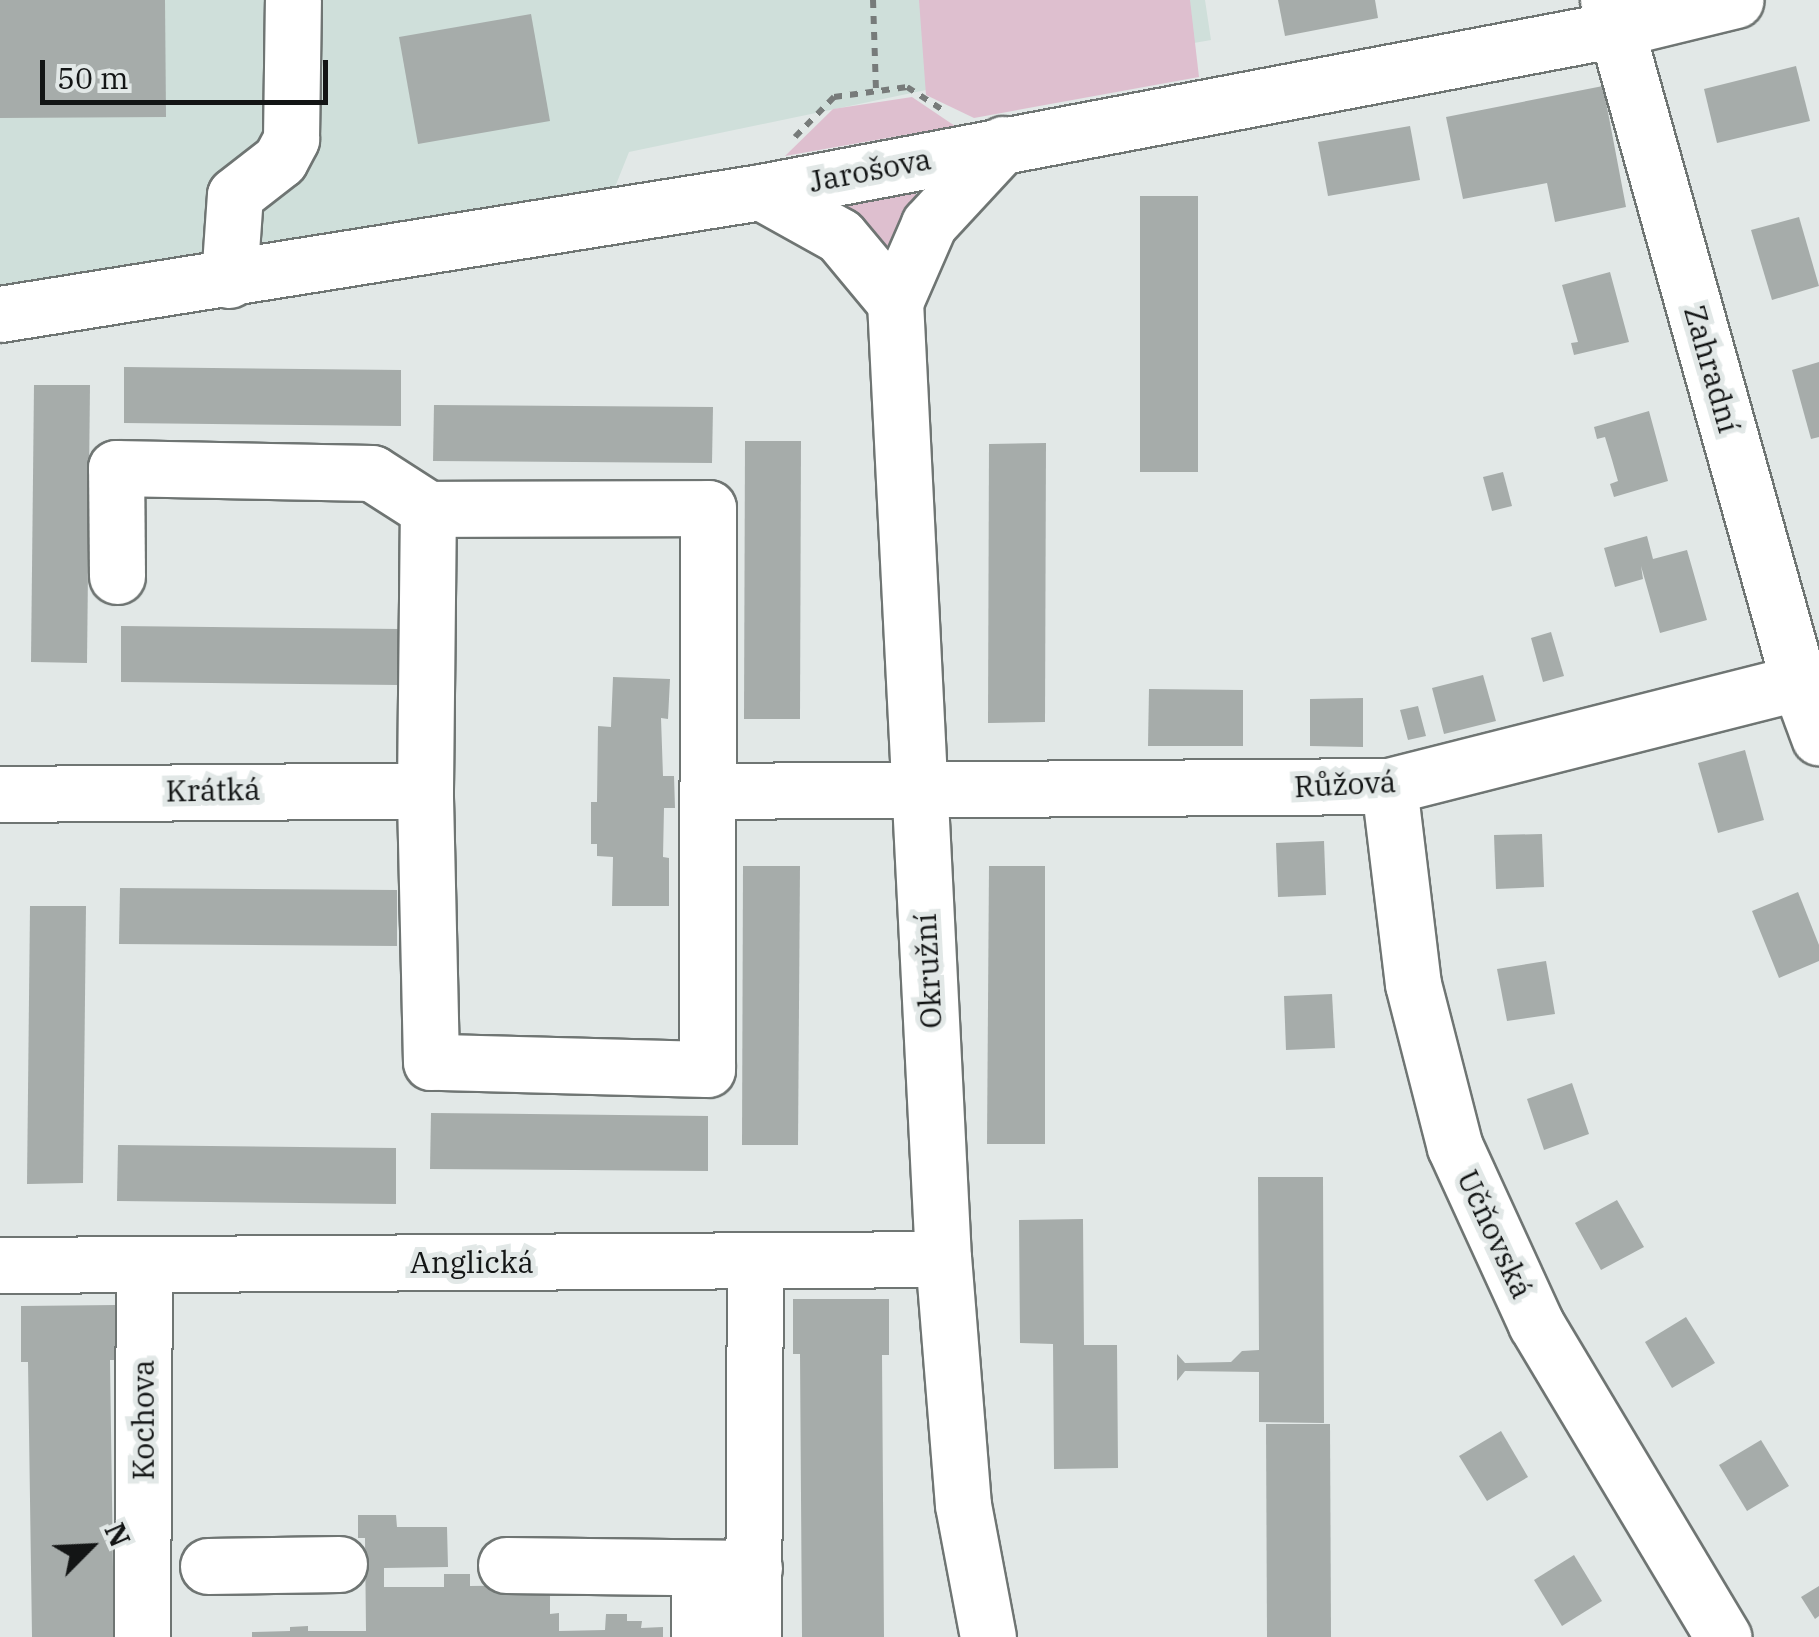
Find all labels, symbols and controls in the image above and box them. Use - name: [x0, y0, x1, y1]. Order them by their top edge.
- scale bar: [45, 40, 332, 102]
- text: 50 m: [57, 58, 129, 97]
- street label: Jarošova: [806, 141, 934, 199]
- street label: Zahradní: [1677, 301, 1747, 437]
- street label: Růžová: [1293, 763, 1397, 805]
- street label: Krátká: [165, 771, 261, 809]
- street label: Okružní: [907, 912, 949, 1030]
- street label: Učňovská: [1450, 1164, 1540, 1304]
- street label: Anglická: [410, 1244, 534, 1280]
- street label: Kochova: [125, 1360, 161, 1480]
- north arrow: [40, 1497, 140, 1597]
- text: N: [96, 1517, 139, 1552]

